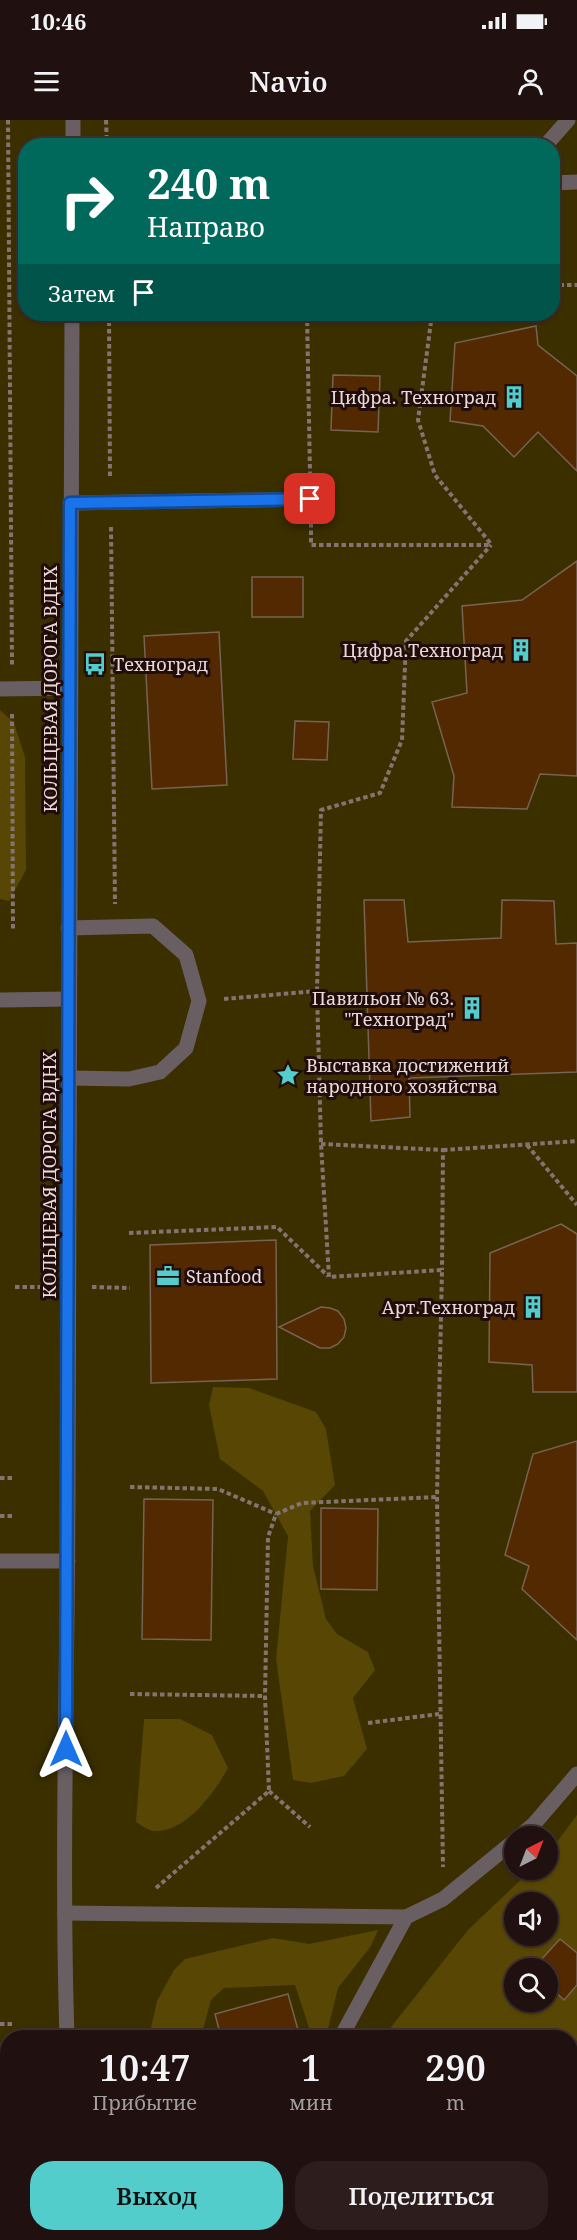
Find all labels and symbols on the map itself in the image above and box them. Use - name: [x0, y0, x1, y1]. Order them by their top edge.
- building icon: Цифра. Техноград: [501, 384, 527, 410]
- place label: Цифра. Техноград: [331, 385, 496, 409]
- pin: [284, 473, 335, 524]
- street label: КОЛЬЦЕВАЯ ДОРОГА ВДНХ: [38, 566, 62, 812]
- building icon: Цифра.Техноград: [508, 637, 534, 663]
- place label: Цифра.Техноград: [342, 638, 503, 662]
- bus stop icon: Техноград: [82, 651, 108, 677]
- place label: Техноград: [113, 652, 208, 676]
- place label: Павильон № 63. "Техноград": [312, 986, 454, 1031]
- building icon: Павильон № 63. "Техноград": [459, 995, 485, 1021]
- street label: КОЛЬЦЕВАЯ ДОРОГА ВДНХ: [37, 1052, 61, 1298]
- place label: Выставка достижений народного хозяйства: [306, 1053, 509, 1098]
- place icon: Выставка достижений народного хозяйства: [275, 1062, 301, 1088]
- office icon: Stanfood: [155, 1263, 181, 1289]
- place label: Stanfood: [186, 1264, 262, 1288]
- building icon: Арт.Техноград: [520, 1294, 546, 1320]
- place label: Арт.Техноград: [382, 1295, 515, 1319]
- position arrow: [34, 1717, 98, 1781]
- north arrow: [504, 1826, 558, 1880]

